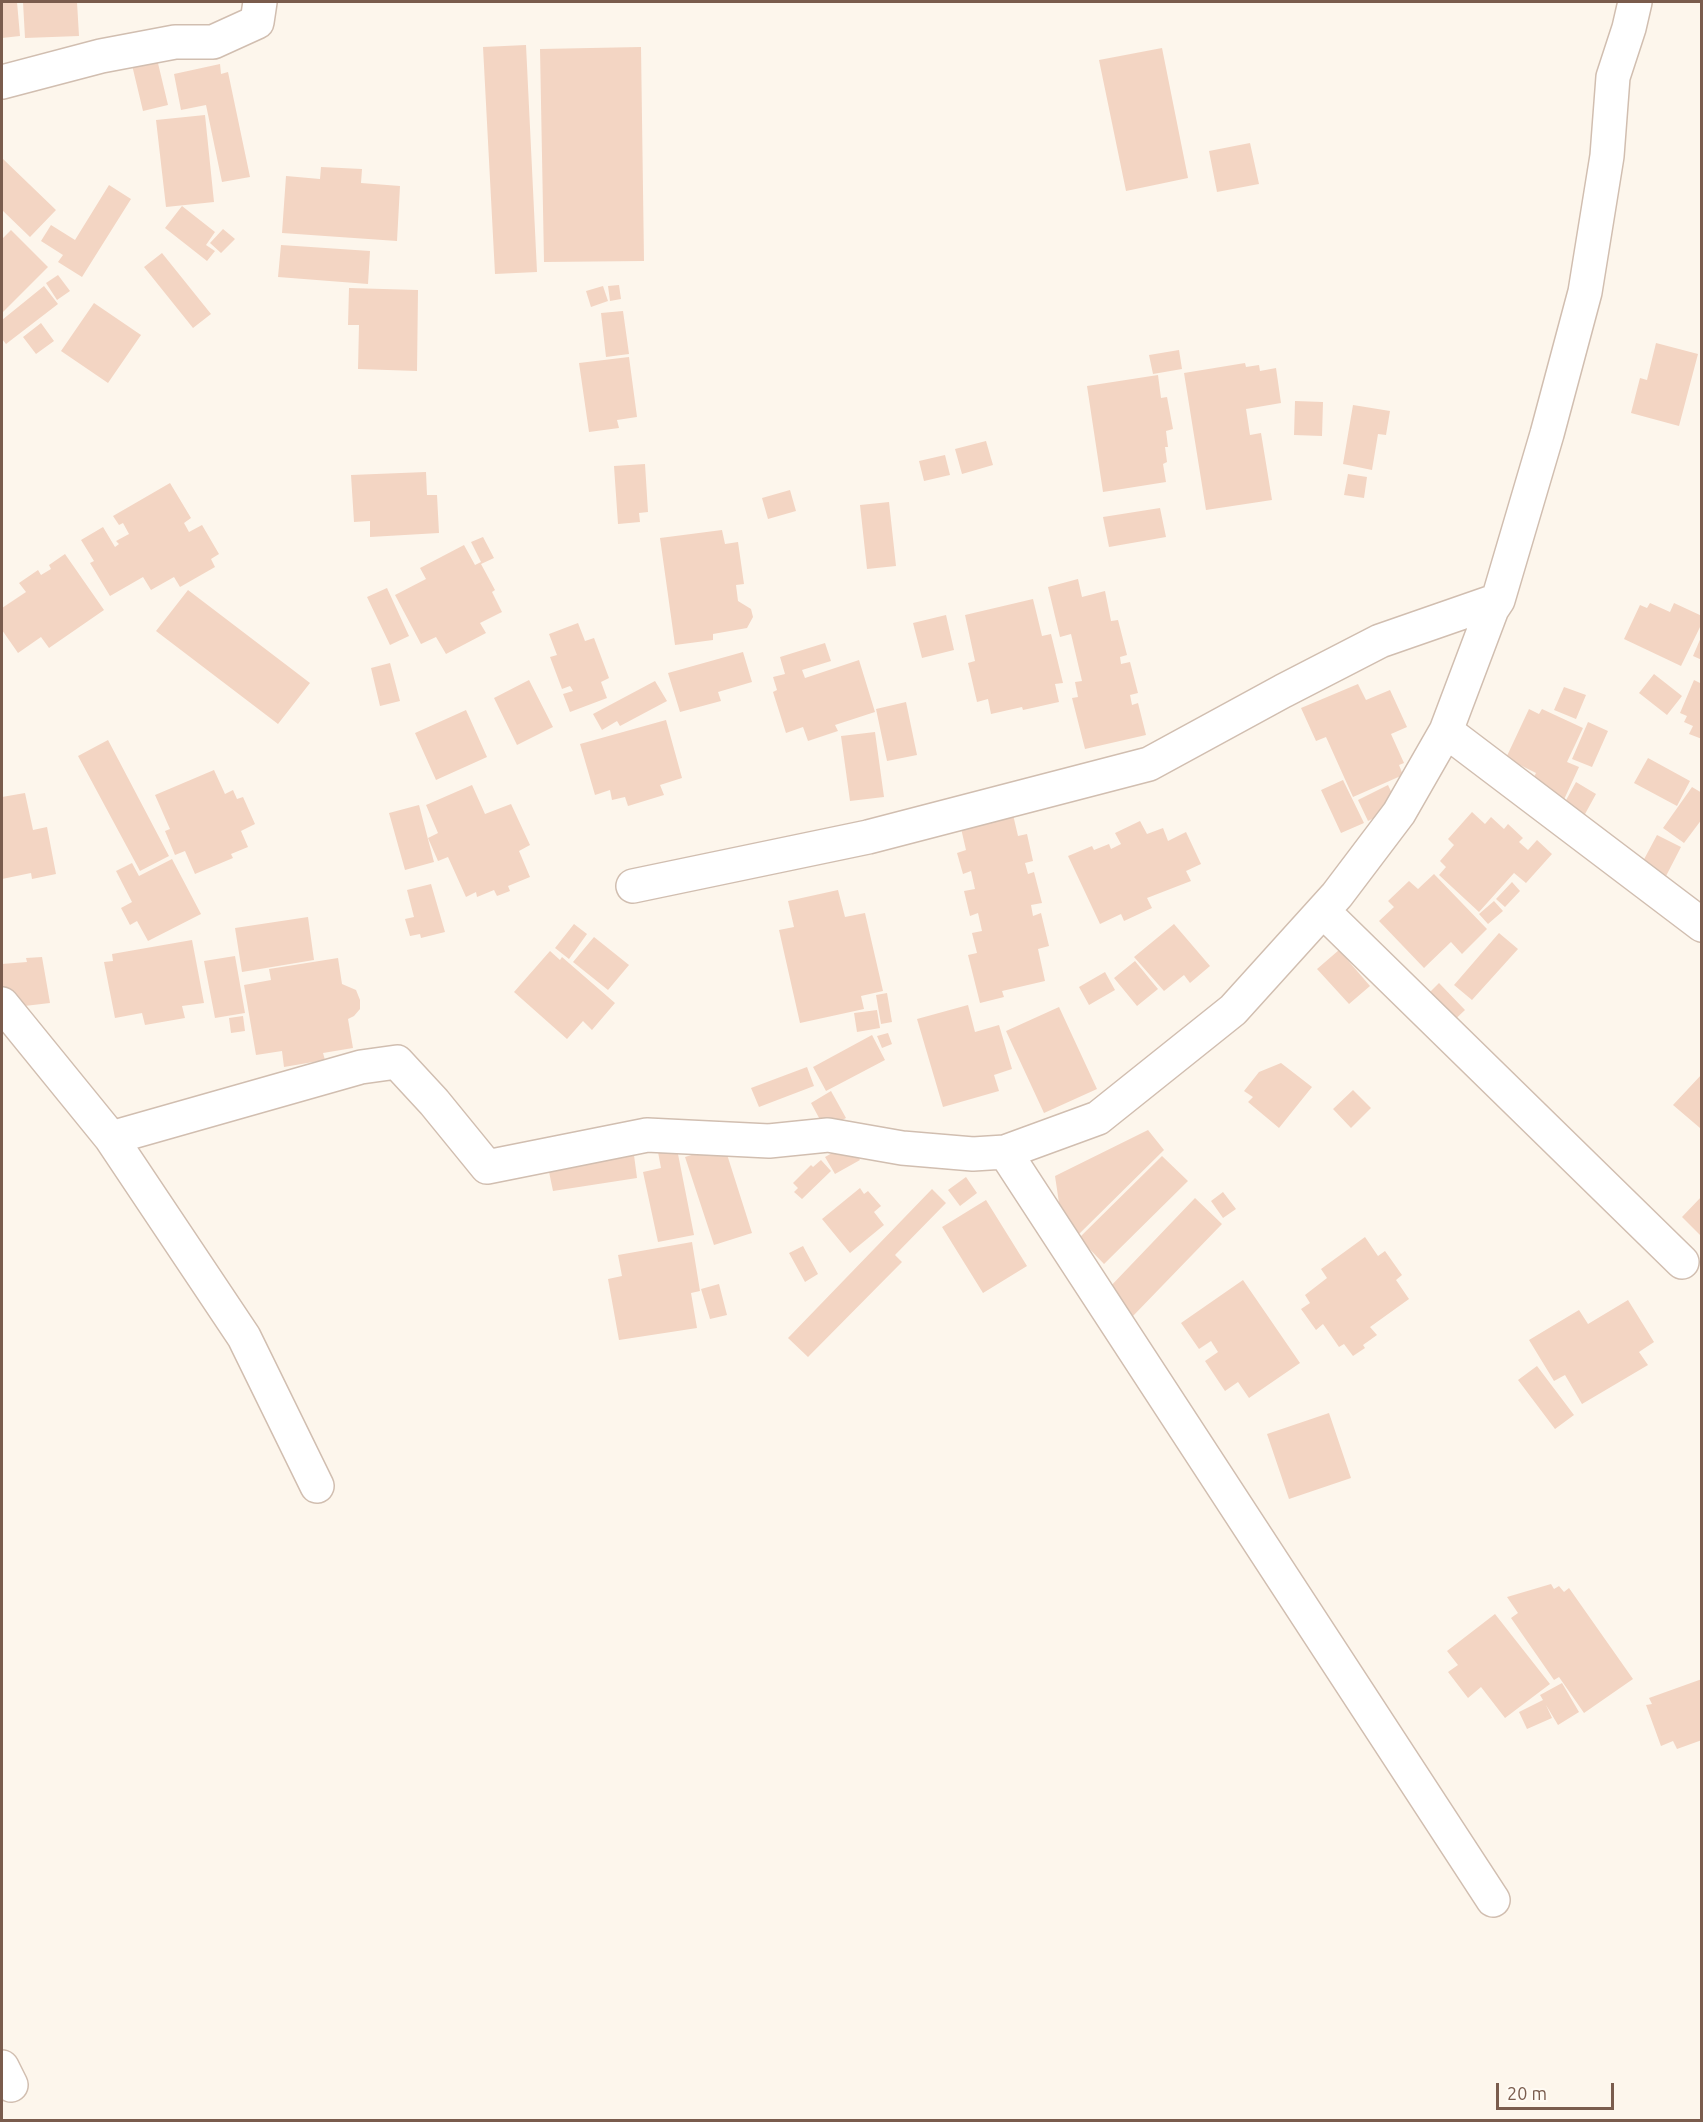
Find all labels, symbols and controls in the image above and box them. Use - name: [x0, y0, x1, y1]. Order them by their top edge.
- scale bar: [1499, 2071, 1618, 2109]
- text: 20 m: [1507, 2083, 1547, 2103]

